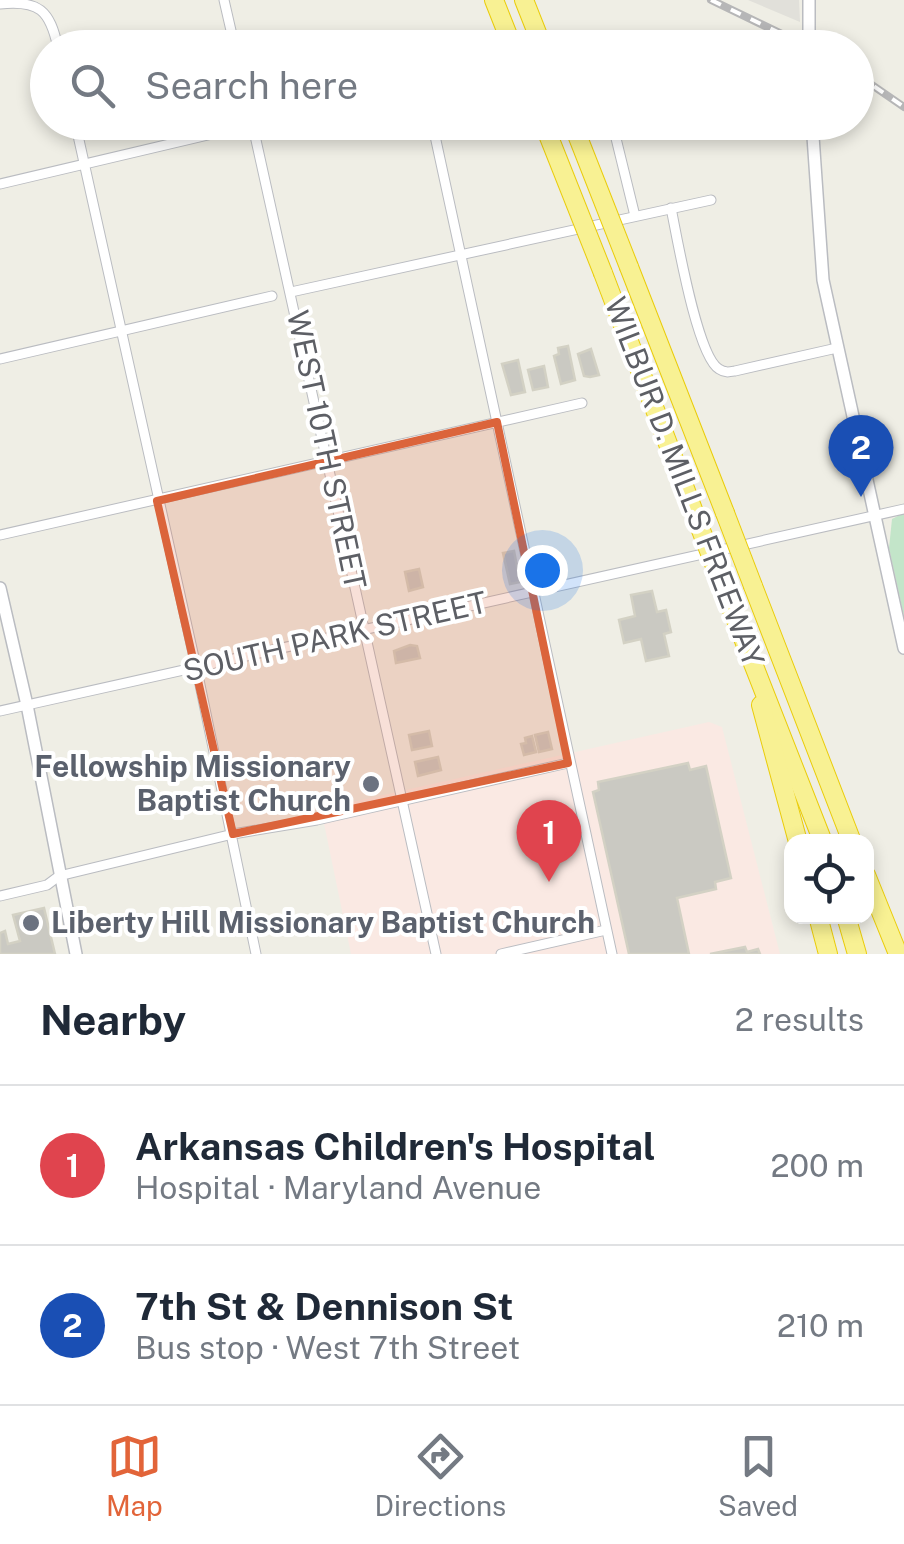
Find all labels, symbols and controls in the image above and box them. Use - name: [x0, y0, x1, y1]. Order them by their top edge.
- search box: [30, 30, 874, 140]
- icon: search: [65, 58, 120, 113]
- text: Search here: [145, 63, 358, 108]
- street label: WILBUR D. MILLS FREEWAY: [598, 292, 772, 672]
- street label: WEST 10TH STREET: [280, 307, 374, 593]
- pin: 2: [828, 414, 894, 497]
- your location: [517, 545, 568, 596]
- street label: SOUTH PARK STREET: [179, 584, 490, 688]
- place label: Fellowship Missionary Baptist Church: [34, 748, 351, 818]
- marker: Fellowship Missionary Baptist Church: [360, 773, 382, 795]
- pin: 1: [516, 800, 582, 882]
- map controls: [784, 834, 874, 924]
- button: locate: [784, 834, 874, 924]
- place label: Liberty Hill Missionary Baptist Church: [51, 904, 595, 940]
- marker: Liberty Hill Missionary Baptist Church: [20, 912, 42, 934]
- text: Nearby: [40, 995, 186, 1044]
- text: 2 results: [735, 1001, 864, 1038]
- text: Arkansas Children's Hospital: [135, 1124, 656, 1169]
- text: 1: [66, 1147, 79, 1184]
- text: 200 m: [771, 1147, 864, 1184]
- text: Hospital · Maryland Avenue: [135, 1169, 541, 1206]
- text: 7th St & Dennison St: [135, 1284, 513, 1329]
- text: 2: [62, 1307, 83, 1344]
- text: 210 m: [777, 1307, 864, 1344]
- text: Bus stop · West 7th Street: [135, 1329, 520, 1366]
- tab: Map: [106, 1429, 163, 1522]
- tab: Directions: [375, 1429, 506, 1522]
- tab: Saved: [718, 1429, 798, 1522]

